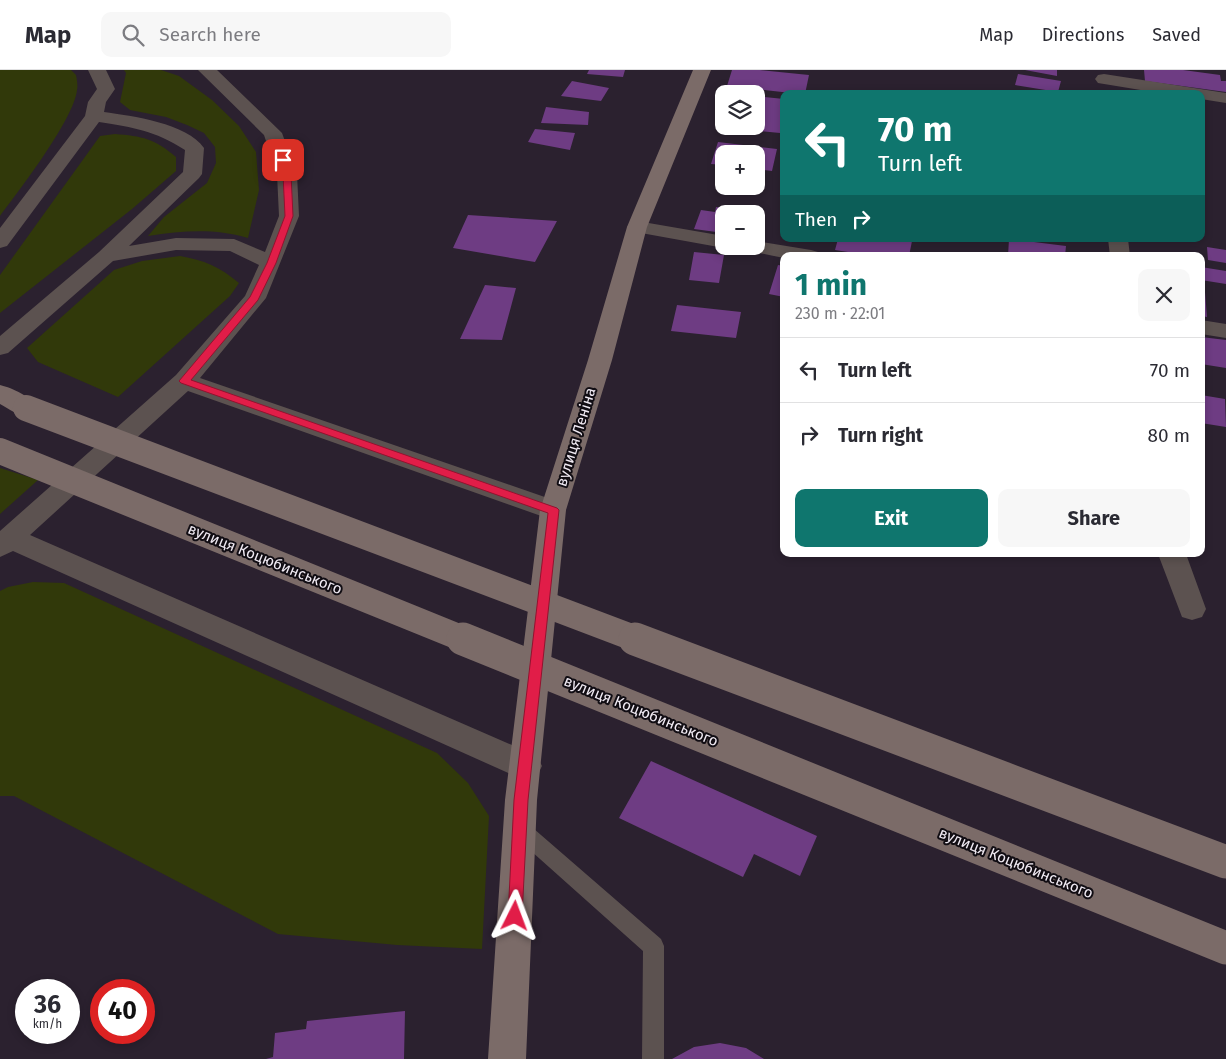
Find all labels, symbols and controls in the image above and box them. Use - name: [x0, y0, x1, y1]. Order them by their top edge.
- search box: [101, 12, 451, 57]
- text: Map: [25, 21, 71, 49]
- icon: search: [119, 21, 147, 49]
- text: Search here: [159, 23, 261, 46]
- text: Map: [979, 24, 1014, 46]
- text: Directions: [1042, 24, 1124, 46]
- text: Saved: [1152, 24, 1201, 46]
- map controls: [715, 85, 765, 255]
- button: layers: [715, 85, 765, 135]
- text: 70 m: [878, 108, 952, 150]
- icon: left: [795, 110, 860, 175]
- pin: [262, 139, 304, 181]
- button: +: [715, 145, 765, 195]
- icon: arrive: [269, 146, 297, 174]
- text: Turn left: [878, 150, 962, 177]
- button: −: [715, 205, 765, 255]
- icon: right: [847, 205, 875, 233]
- text: Then: [795, 208, 837, 231]
- text: 1 min: [795, 267, 867, 303]
- button: close: [1138, 269, 1190, 321]
- text: 230 m · 22:01: [795, 304, 885, 323]
- icon: left: [795, 356, 823, 384]
- text: Turn left: [838, 359, 912, 382]
- text: 70 m: [1150, 359, 1190, 382]
- street label: вулиця Леніна: [552, 385, 600, 489]
- icon: right: [795, 421, 823, 449]
- text: Turn right: [838, 424, 923, 447]
- text: 80 m: [1148, 424, 1190, 447]
- button: Exit: [795, 489, 988, 547]
- button: Share: [998, 489, 1190, 547]
- street label: вулиця Коцюбинського: [185, 520, 345, 598]
- street label: вулиця Коцюбинського: [561, 672, 721, 750]
- street label: вулиця Коцюбинського: [936, 824, 1096, 902]
- position arrow: [488, 889, 540, 941]
- speed limit sign: 40: [90, 979, 155, 1044]
- text: 36: [34, 990, 61, 1020]
- text: km/h: [33, 1017, 62, 1031]

